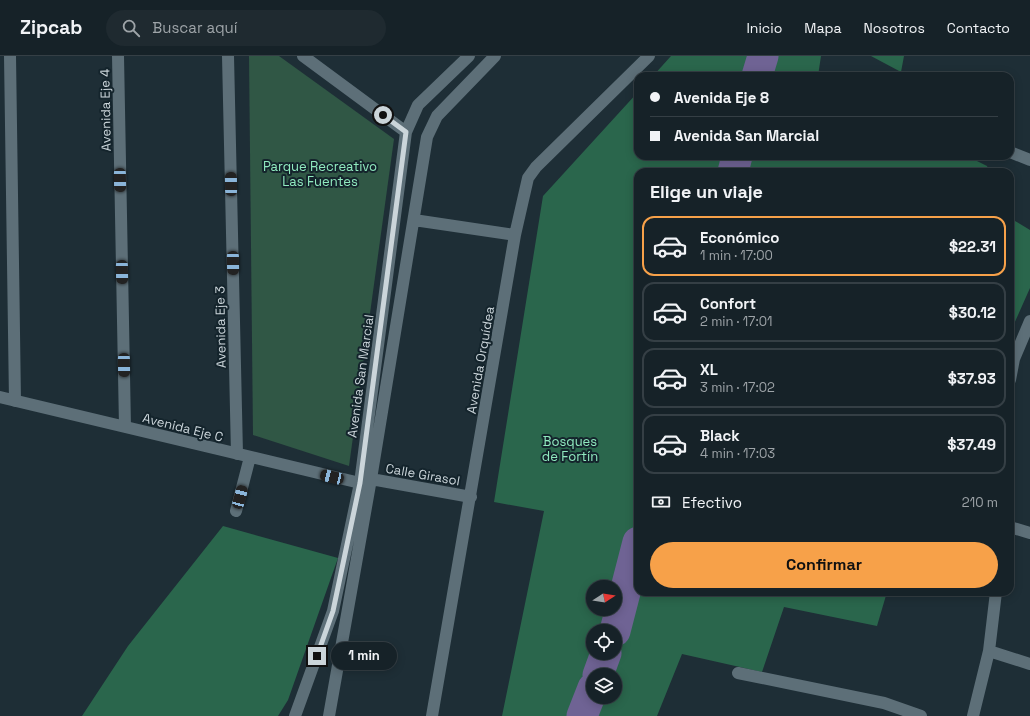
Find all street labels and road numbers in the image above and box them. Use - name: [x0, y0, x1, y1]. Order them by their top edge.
- street label: Avenida Eje 4: [96, 69, 115, 151]
- street label: Avenida Eje 3: [211, 286, 230, 368]
- street label: Avenida Orquídea: [463, 304, 498, 415]
- street label: Avenida San Marcial: [343, 313, 378, 439]
- street label: Avenida Eje C: [141, 409, 225, 446]
- street label: Calle Girasol: [384, 460, 461, 489]

